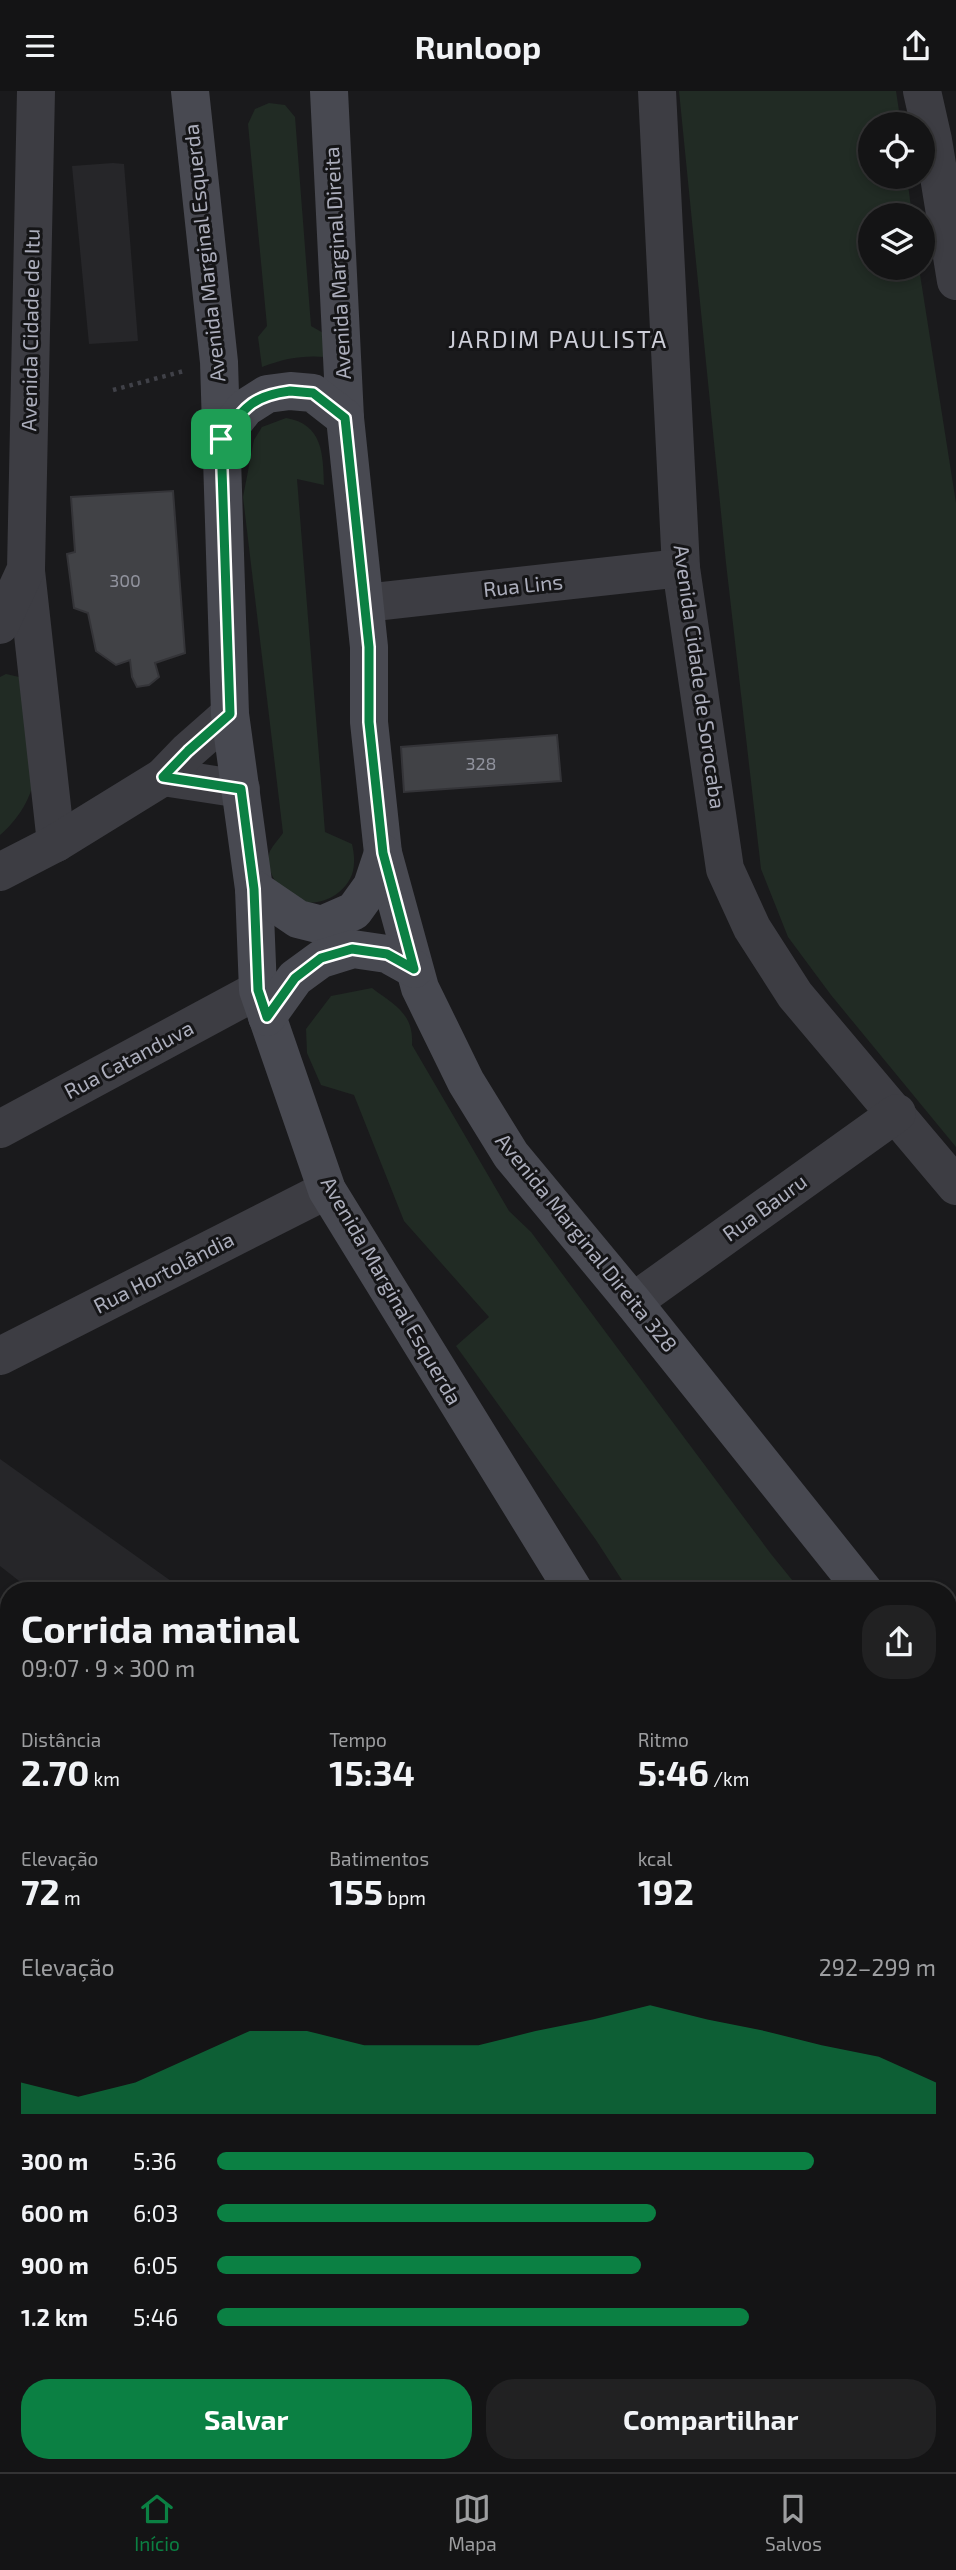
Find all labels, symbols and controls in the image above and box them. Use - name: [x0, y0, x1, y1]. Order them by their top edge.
- icon: menu: [21, 27, 59, 65]
- text: Runloop: [415, 27, 541, 65]
- icon: share: [897, 27, 935, 65]
- map controls: [858, 112, 935, 280]
- button: locate: [858, 112, 935, 189]
- street label: Avenida Marginal Esquerda: [178, 123, 229, 383]
- street label: Avenida Marginal Direita: [318, 146, 355, 380]
- button: layers: [858, 203, 935, 280]
- street label: Avenida Cidade de Itu: [15, 228, 44, 432]
- district label: JARDIM PAULISTA: [448, 324, 668, 353]
- pin: [191, 409, 251, 469]
- icon: arrive: [202, 420, 240, 458]
- street label: Avenida Cidade de Sorocaba: [670, 543, 731, 810]
- street label: Rua Lins: [482, 568, 564, 601]
- house number: 300: [109, 569, 141, 591]
- house number: 328: [465, 752, 497, 774]
- street label: Rua Catanduva: [59, 1014, 197, 1103]
- street label: Avenida Marginal Direita 328: [491, 1128, 683, 1356]
- street label: Rua Bauru: [717, 1168, 811, 1246]
- street label: Avenida Marginal Esquerda: [317, 1172, 468, 1409]
- street label: Rua Hortolândia: [89, 1226, 238, 1318]
- text: Corrida matinal: [21, 1605, 299, 1651]
- button: share: [862, 1605, 936, 1679]
- text: 09:07 · 9 × 300 m: [21, 1654, 195, 1682]
- text: Distância: [21, 1728, 101, 1751]
- text: Tempo: [329, 1728, 387, 1751]
- text: Ritmo: [638, 1728, 689, 1751]
- text: 2.70: [21, 1751, 89, 1793]
- text: 15:34: [329, 1751, 415, 1793]
- text: 5:46: [638, 1751, 709, 1793]
- text: km: [89, 1767, 120, 1790]
- text: /km: [709, 1767, 749, 1790]
- text: Elevação: [21, 1847, 98, 1870]
- text: Batimentos: [329, 1847, 429, 1870]
- text: kcal: [638, 1847, 672, 1870]
- text: 72: [21, 1870, 60, 1912]
- text: 155: [329, 1870, 383, 1912]
- text: 192: [638, 1870, 694, 1912]
- text: m: [60, 1886, 81, 1909]
- text: bpm: [383, 1886, 426, 1909]
- text: Elevação: [21, 1953, 115, 1981]
- text: 292–299 m: [819, 1953, 936, 1981]
- text: 300 m: [21, 2147, 88, 2175]
- text: 5:36: [133, 2147, 177, 2175]
- text: 600 m: [21, 2199, 89, 2227]
- text: 6:03: [133, 2199, 178, 2227]
- text: 900 m: [21, 2251, 89, 2279]
- text: 6:05: [133, 2251, 178, 2279]
- text: 1.2 km: [21, 2303, 88, 2331]
- text: 5:46: [133, 2303, 178, 2331]
- button: Salvar: [21, 2379, 472, 2459]
- button: Compartilhar: [486, 2379, 936, 2459]
- tab: Início: [134, 2490, 180, 2555]
- tab: Mapa: [448, 2490, 497, 2555]
- tab: Salvos: [765, 2490, 822, 2555]

